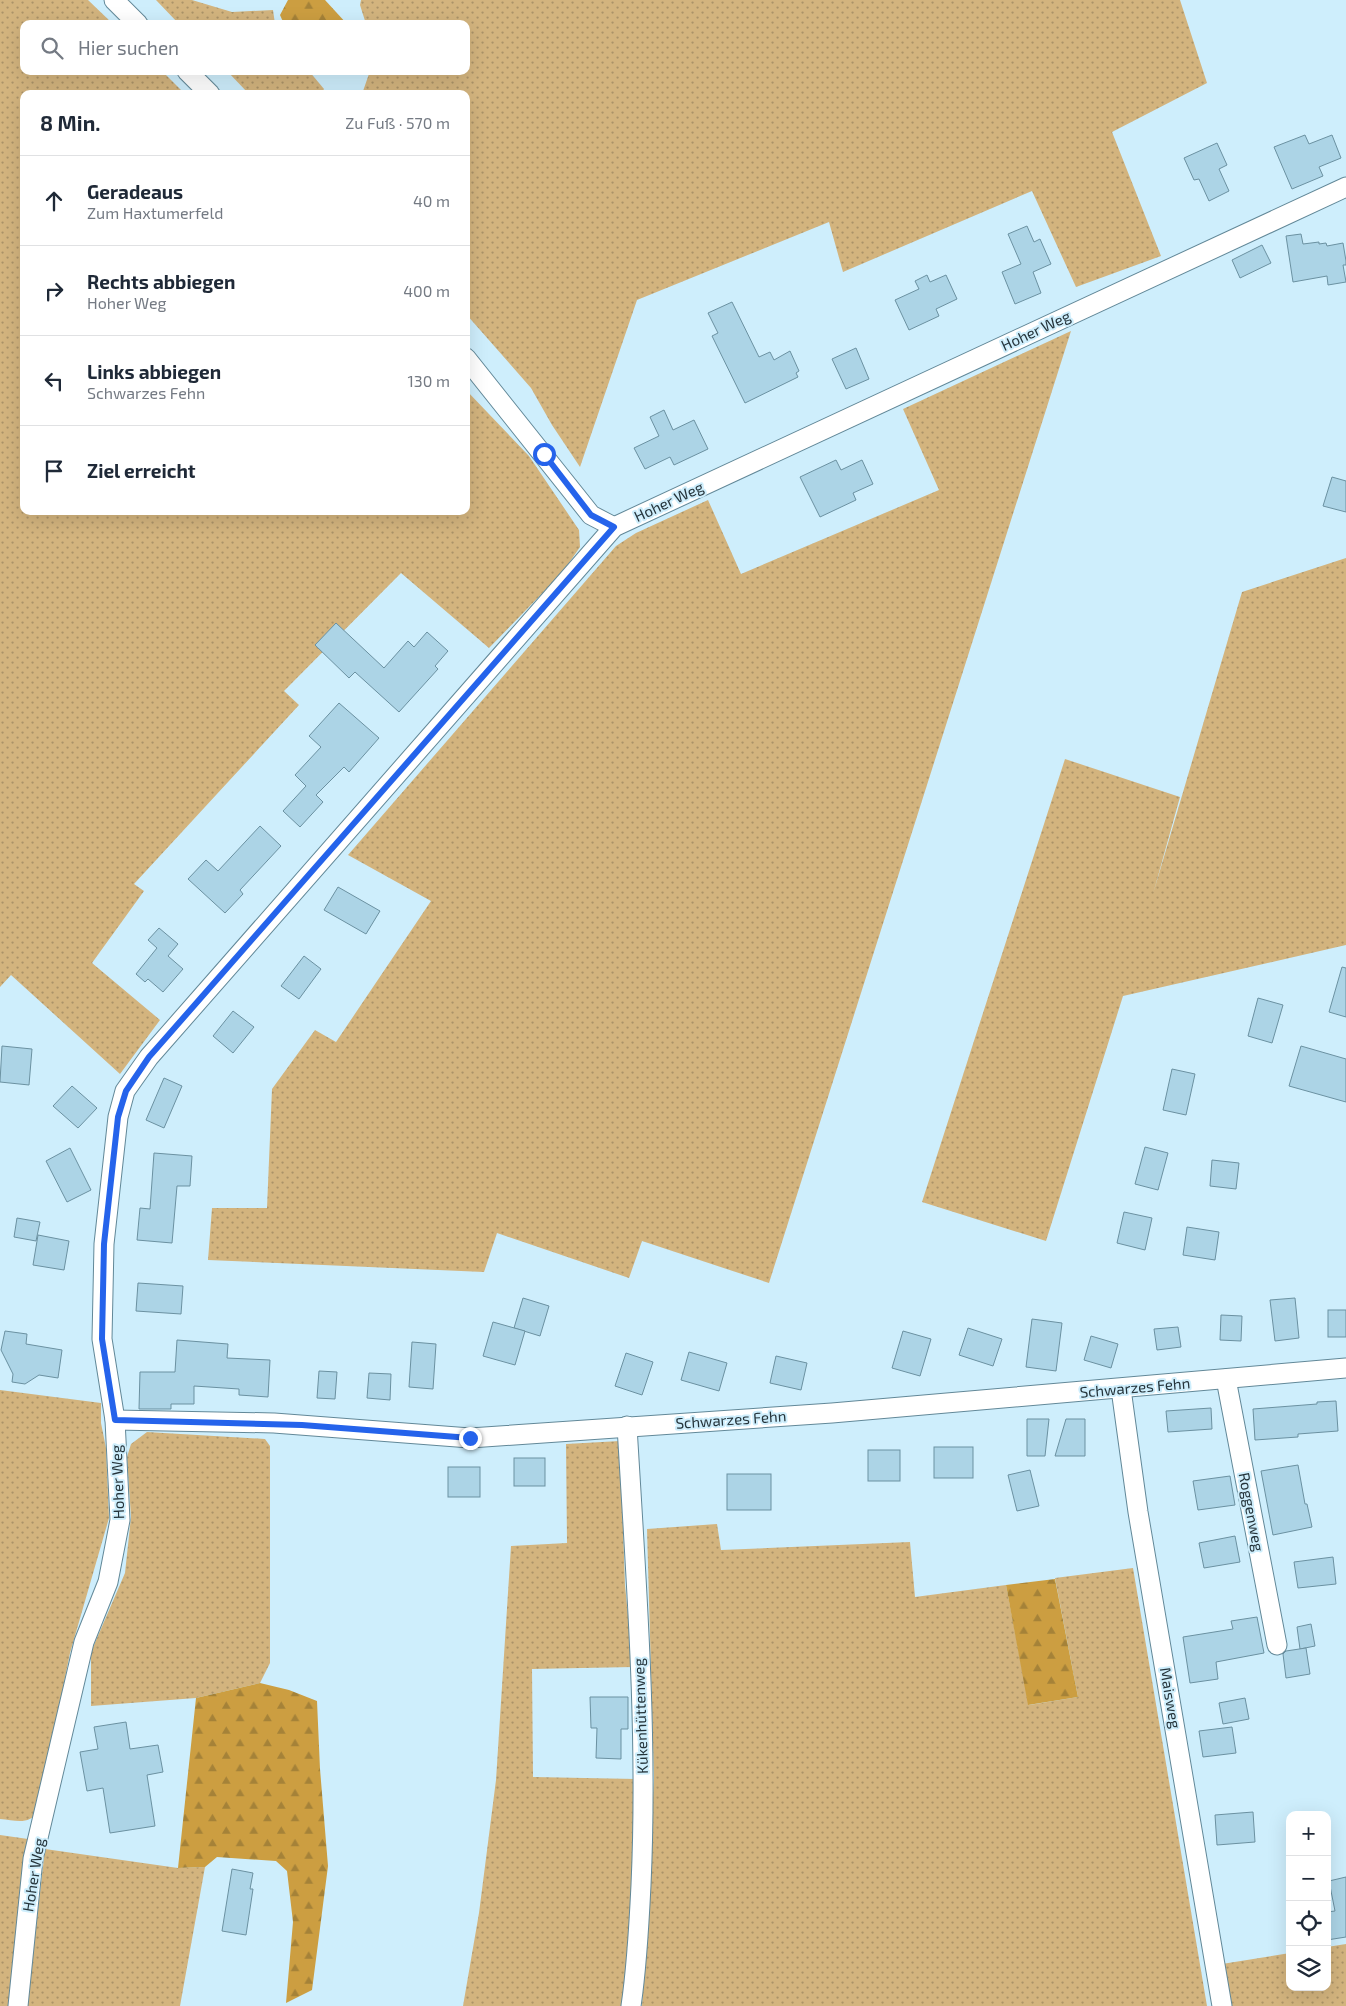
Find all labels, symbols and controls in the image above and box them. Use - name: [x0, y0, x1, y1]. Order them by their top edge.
- search box: [20, 20, 470, 75]
- icon: search: [38, 34, 66, 62]
- text: Hier suchen: [78, 36, 179, 59]
- text: 8 Min.: [40, 110, 100, 135]
- text: Zu Fuß · 570 m: [345, 113, 450, 132]
- text: Geradeaus: [87, 180, 183, 203]
- icon: ahead: [40, 187, 68, 215]
- text: 40 m: [413, 191, 450, 210]
- text: Zum Haxtumerfeld: [87, 203, 223, 222]
- text: Rechts abbiegen: [87, 270, 235, 293]
- icon: right: [40, 277, 68, 305]
- text: 400 m: [403, 281, 450, 300]
- text: Hoher Weg: [87, 293, 167, 312]
- street label: Hoher Weg: [998, 306, 1074, 354]
- text: Links abbiegen: [87, 360, 221, 383]
- icon: left: [40, 367, 68, 395]
- text: 130 m: [408, 371, 450, 390]
- text: Schwarzes Fehn: [87, 383, 205, 402]
- route start: [533, 443, 556, 466]
- icon: arrive: [40, 457, 68, 485]
- text: Ziel erreicht: [87, 459, 196, 482]
- street label: Hoher Weg: [631, 477, 707, 525]
- street label: Schwarzes Fehn: [1079, 1373, 1191, 1401]
- street label: Schwarzes Fehn: [675, 1406, 787, 1432]
- route end: [459, 1427, 482, 1450]
- street label: Hoher Weg: [107, 1444, 127, 1520]
- street label: Roggenweg: [1236, 1471, 1269, 1553]
- street label: Kükenhüttenweg: [629, 1657, 651, 1774]
- street label: Maisweg: [1157, 1666, 1185, 1730]
- map controls: [1286, 1811, 1331, 1991]
- button: +: [1286, 1811, 1331, 1856]
- street label: Hoher Weg: [18, 1836, 48, 1913]
- button: −: [1286, 1856, 1331, 1901]
- button: locate: [1286, 1901, 1331, 1946]
- button: layers: [1286, 1946, 1331, 1991]

